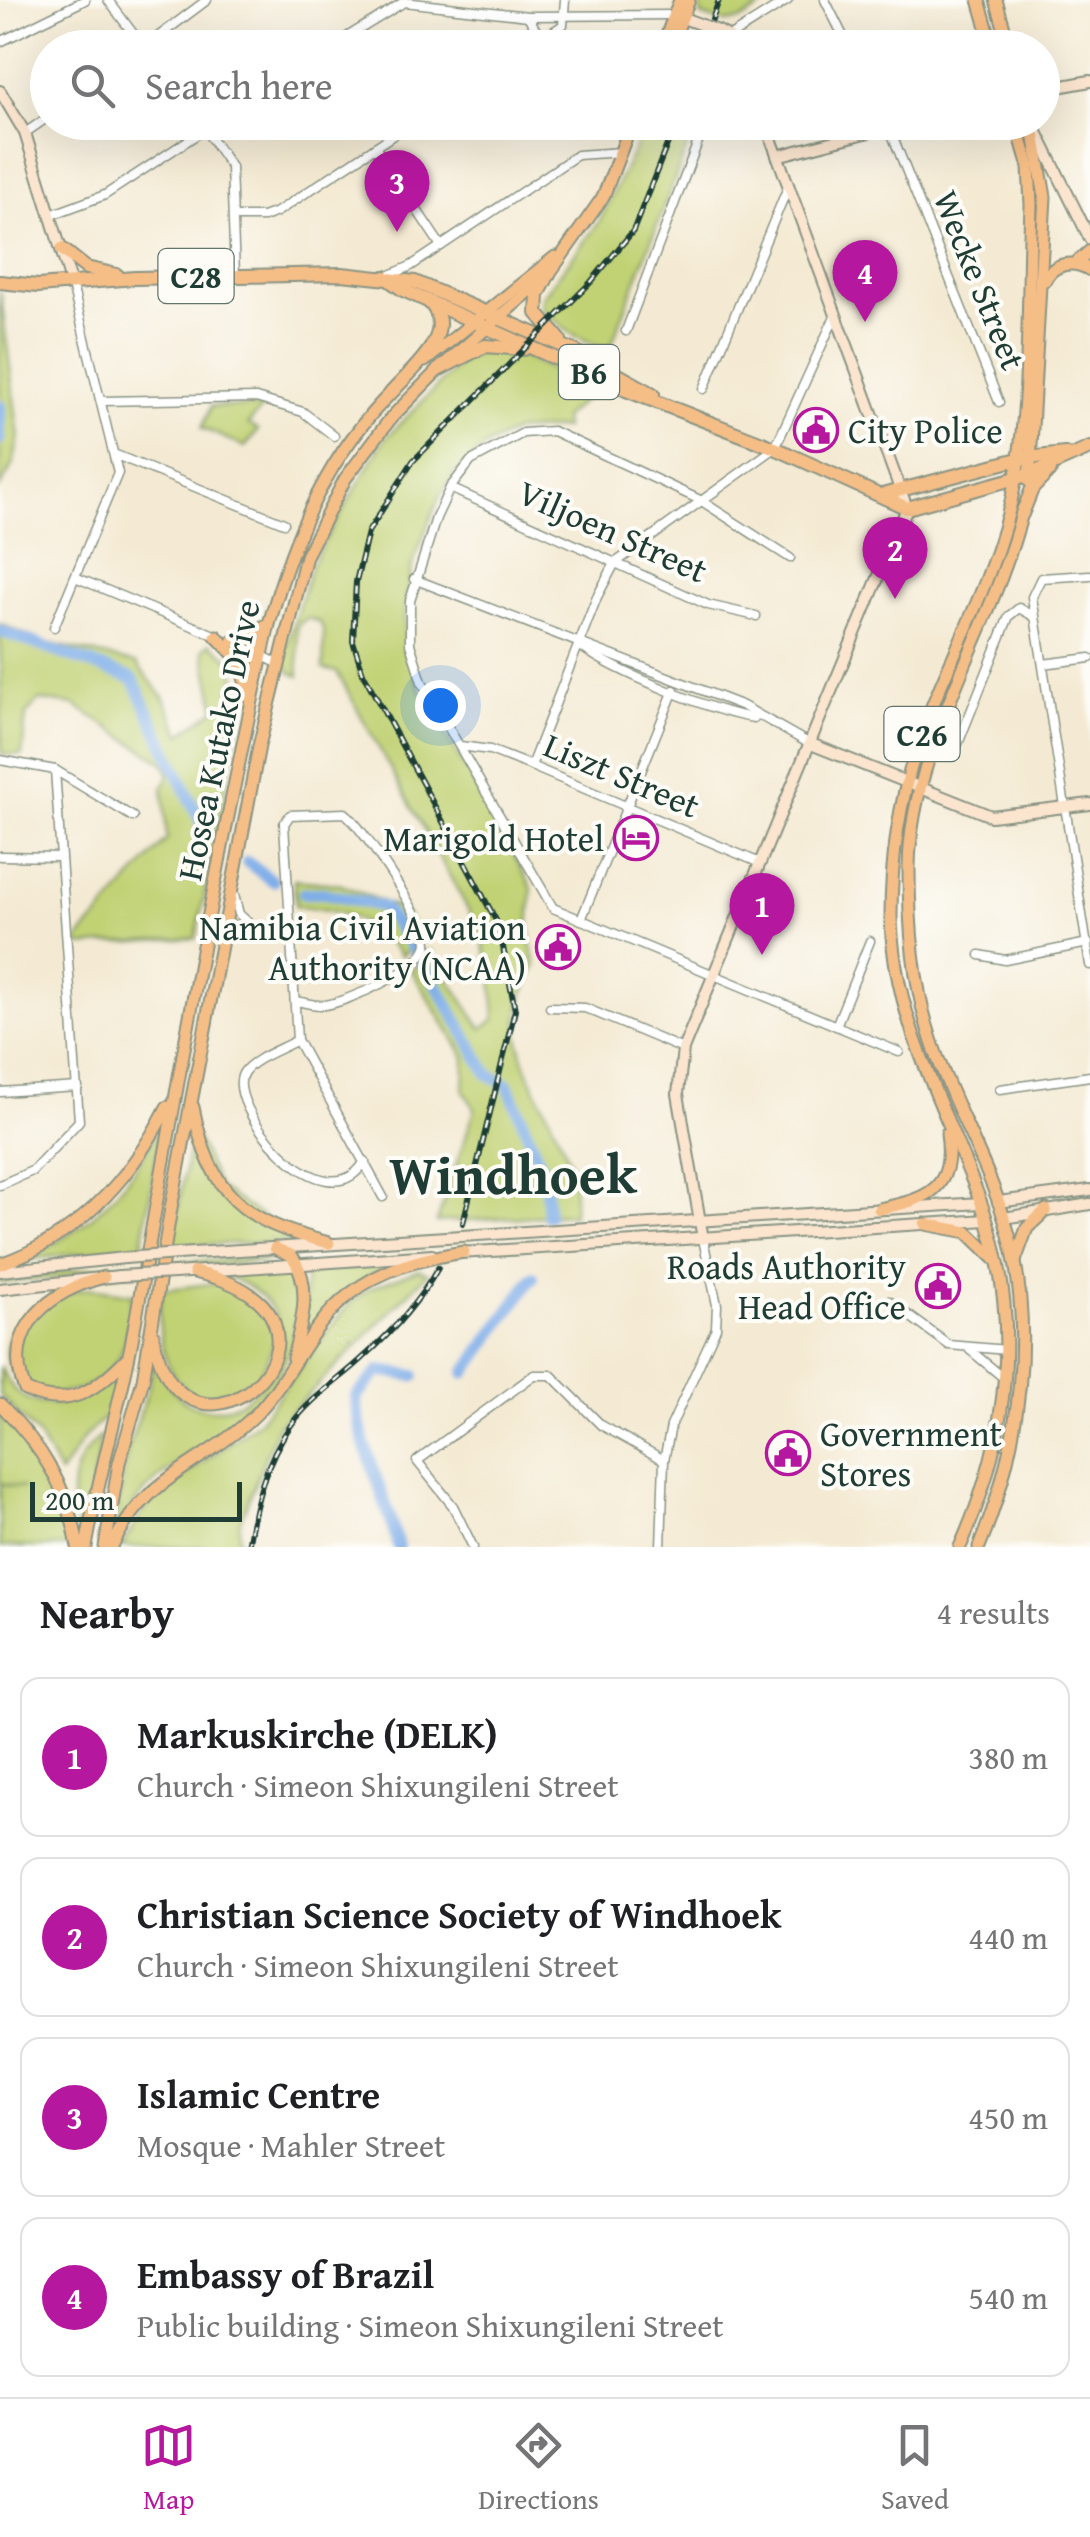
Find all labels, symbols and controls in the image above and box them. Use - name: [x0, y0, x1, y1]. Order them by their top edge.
- search box: [30, 30, 1060, 140]
- text: Search here: [145, 57, 333, 113]
- icon: search: [65, 58, 120, 113]
- pin: 3: [364, 150, 430, 232]
- street label: Wecke Street: [921, 183, 1039, 377]
- pin: 4: [832, 240, 898, 322]
- road number: C28: [158, 249, 234, 303]
- road number: B6: [559, 345, 619, 399]
- place label: City Police: [848, 405, 1003, 456]
- public building icon: City Police: [793, 407, 839, 453]
- street label: Viljoen Street: [510, 467, 716, 595]
- pin: 2: [862, 516, 928, 599]
- street label: Hosea Kutako Drive: [163, 595, 273, 885]
- your location: [415, 680, 466, 731]
- road number: C26: [884, 707, 960, 761]
- street label: Liszt Street: [536, 719, 708, 831]
- place label: Marigold Hotel: [383, 813, 604, 864]
- hotel icon: Marigold Hotel: [613, 815, 659, 861]
- pin: 1: [730, 872, 794, 955]
- place label: Namibia Civil Aviation Authority (NCAA): [199, 902, 526, 993]
- public building icon: Namibia Civil Aviation Authority (NCAA): [535, 924, 581, 970]
- district label: Windhoek: [389, 1134, 638, 1214]
- place label: Roads Authority Head Office: [667, 1241, 907, 1332]
- public building icon: Roads Authority Head Office: [915, 1263, 961, 1309]
- place label: Government Stores: [820, 1408, 1002, 1499]
- public building icon: Government Stores: [765, 1430, 811, 1476]
- scale bar: [30, 1477, 242, 1522]
- text: 200 m: [45, 1479, 114, 1520]
- text: Nearby: [40, 1582, 174, 1643]
- text: 4 results: [937, 1589, 1050, 1636]
- text: Markuskirche (DELK): [137, 1706, 497, 1762]
- text: 1: [66, 1734, 83, 1781]
- text: 380 m: [969, 1734, 1048, 1781]
- text: Church · Simeon Shixungileni Street: [137, 1762, 619, 1809]
- text: Christian Science Society of Windhoek: [137, 1886, 781, 1942]
- text: 2: [66, 1914, 83, 1961]
- text: 440 m: [969, 1914, 1048, 1961]
- text: Church · Simeon Shixungileni Street: [137, 1942, 619, 1989]
- text: Islamic Centre: [137, 2066, 380, 2122]
- text: 3: [66, 2094, 83, 2141]
- text: 450 m: [969, 2094, 1048, 2141]
- text: Mosque · Mahler Street: [137, 2122, 445, 2169]
- text: Embassy of Brazil: [137, 2246, 434, 2302]
- text: 4: [66, 2274, 83, 2321]
- text: 540 m: [969, 2274, 1048, 2321]
- text: Public building · Simeon Shixungileni Street: [137, 2302, 724, 2349]
- tab: Map: [141, 2418, 196, 2519]
- tab: Directions: [478, 2418, 599, 2519]
- tab: Saved: [881, 2418, 949, 2519]

